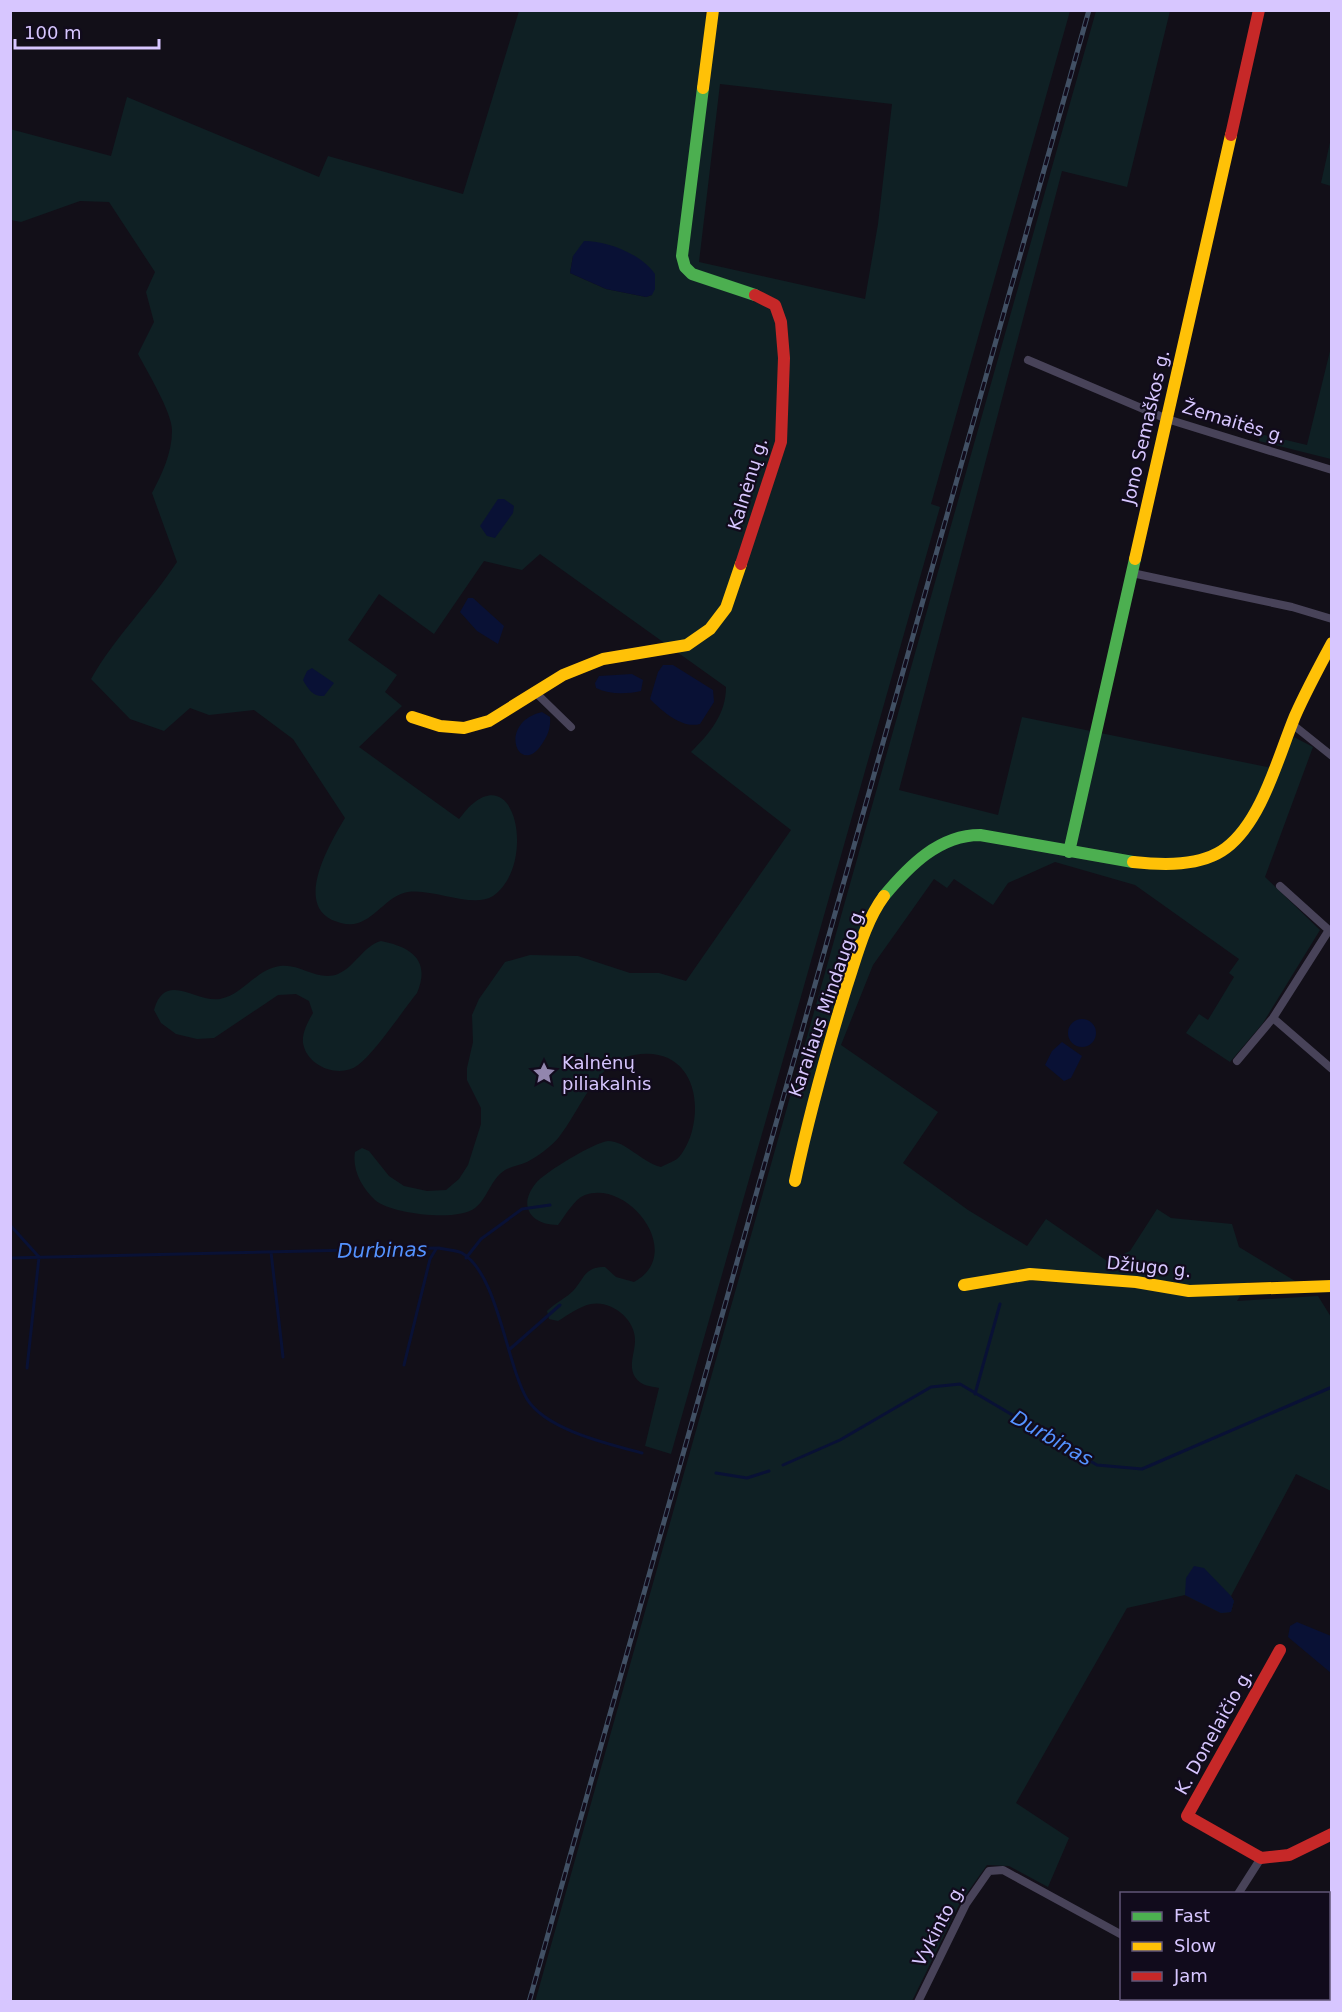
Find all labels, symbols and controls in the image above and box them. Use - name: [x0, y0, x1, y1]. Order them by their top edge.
- scale bar: [15, 12, 159, 50]
- text: 100 m: [24, 22, 82, 43]
- street label: Jono Semaškos g.: [1117, 348, 1174, 507]
- street label: Žemaitės g.: [1180, 396, 1289, 447]
- street label: Kalnėnų g.: [723, 435, 772, 533]
- street label: Karaliaus Mindaugo g.: [784, 904, 869, 1100]
- place label: Kalnėnų piliakalnis: [562, 1052, 651, 1094]
- place icon: Kalnėnų piliakalnis: [531, 1060, 557, 1086]
- water label: Durbinas: [337, 1237, 427, 1263]
- street label: Džiugo g.: [1106, 1252, 1192, 1281]
- water label: Durbinas: [1007, 1405, 1097, 1471]
- street label: K. Donelaičio g.: [1170, 1665, 1257, 1798]
- street label: Vykinto g.: [908, 1880, 969, 1970]
- legend: [1120, 1892, 1330, 2000]
- text: Fast: [1174, 1905, 1210, 1926]
- text: Slow: [1174, 1935, 1216, 1956]
- text: Jam: [1173, 1965, 1208, 1986]

